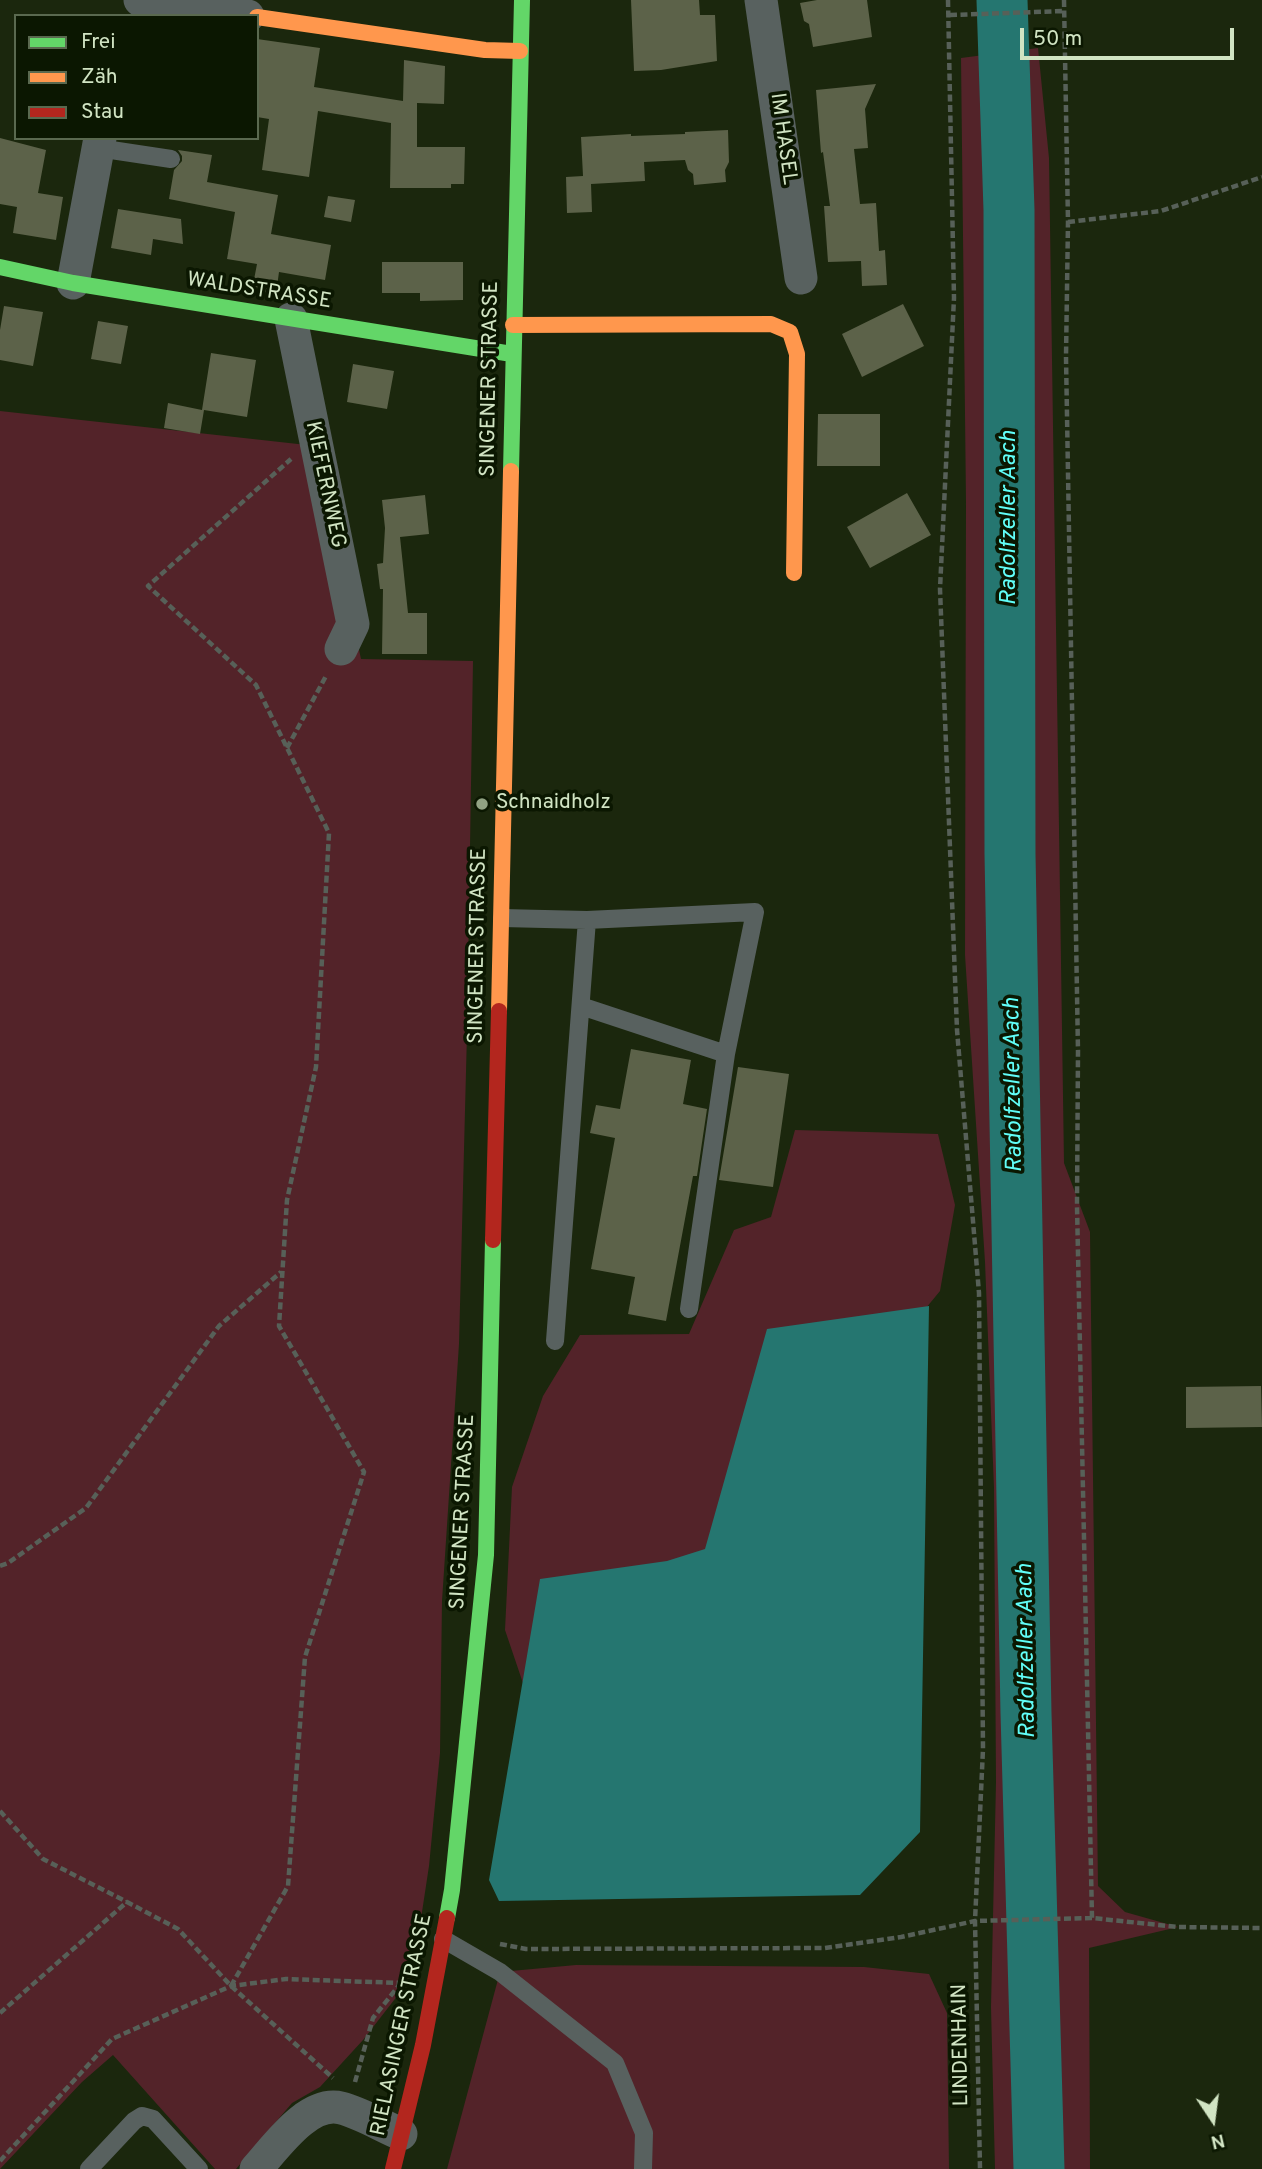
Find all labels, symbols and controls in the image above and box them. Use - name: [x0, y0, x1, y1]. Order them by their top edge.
- legend: [14, 14, 259, 140]
- scale bar: [1024, 14, 1238, 58]
- text: 50 m: [1033, 26, 1082, 53]
- text: Frei: [81, 29, 116, 56]
- text: Zäh: [81, 64, 118, 91]
- street label: IM HASEL: [763, 91, 801, 187]
- text: Stau: [81, 99, 124, 126]
- street label: WALDSTRASSE: [185, 268, 333, 316]
- street label: SINGENER STRASSE: [477, 281, 505, 477]
- street label: KIEFERNWEG: [298, 419, 350, 551]
- water label: Radolfzeller Aach: [996, 430, 1024, 606]
- place label: Schnaidholz: [496, 791, 611, 817]
- marker: Schnaidholz: [474, 796, 490, 812]
- street label: SINGENER STRASSE: [465, 848, 493, 1044]
- water label: Radolfzeller Aach: [1000, 997, 1030, 1173]
- street label: SINGENER STRASSE: [446, 1414, 482, 1610]
- water label: Radolfzeller Aach: [1013, 1563, 1043, 1739]
- street label: RIELASINGER STRASSE: [367, 1912, 439, 2138]
- street label: LINDENHAIN: [948, 1983, 976, 2107]
- north arrow: [1178, 2085, 1248, 2155]
- text: N: [1208, 2127, 1227, 2154]

